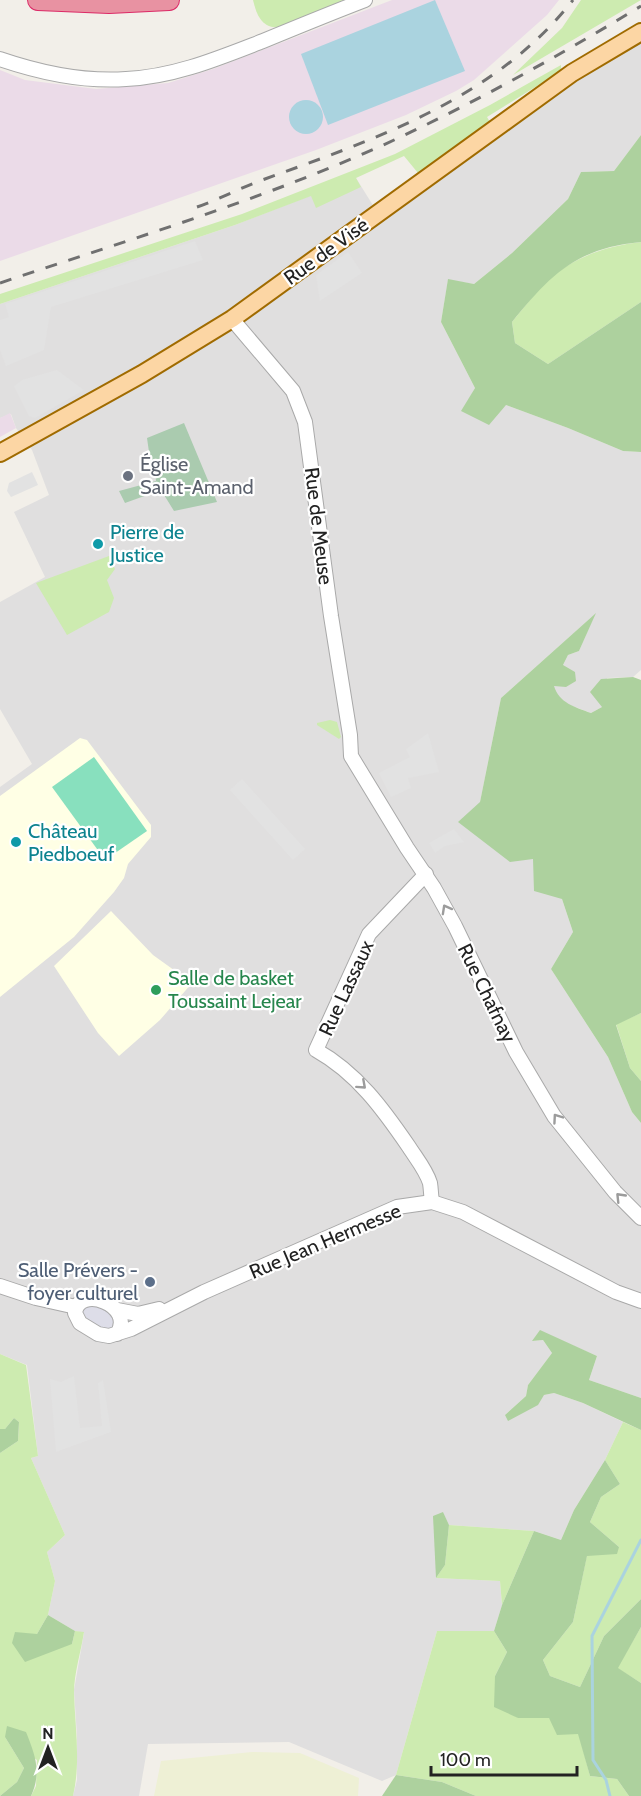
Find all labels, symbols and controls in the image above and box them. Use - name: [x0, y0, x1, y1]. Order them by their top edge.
- street label: Rue de Visé: [279, 212, 373, 290]
- place label: Église Saint-Amand: [140, 452, 254, 499]
- street label: Rue de Meuse: [300, 466, 338, 586]
- marker: Église Saint-Amand: [121, 469, 135, 483]
- place label: Pierre de Justice: [109, 520, 184, 567]
- marker: Pierre de Justice: [91, 537, 105, 551]
- place label: Château Piedboeuf: [28, 819, 115, 866]
- marker: Château Piedboeuf: [9, 835, 23, 849]
- one-way arrow: [442, 905, 453, 915]
- street label: Rue Lassaux: [313, 936, 379, 1040]
- street label: Rue Chafnay: [453, 940, 521, 1046]
- place label: Salle de basket Toussaint Lejear: [168, 966, 302, 1013]
- marker: Salle de basket Toussaint Lejear: [149, 983, 163, 997]
- one-way arrow: [355, 1078, 366, 1089]
- one-way arrow: [553, 1114, 564, 1125]
- one-way arrow: [616, 1194, 627, 1204]
- street label: Rue Jean Hermesse: [246, 1198, 404, 1284]
- place label: Salle Prévers - foyer culturel: [18, 1258, 138, 1305]
- marker: Salle Prévers - foyer culturel: [143, 1275, 157, 1289]
- north arrow: [18, 1718, 78, 1778]
- text: N: [42, 1724, 54, 1743]
- scale bar: [431, 1739, 576, 1777]
- text: 100 m: [440, 1749, 491, 1771]

